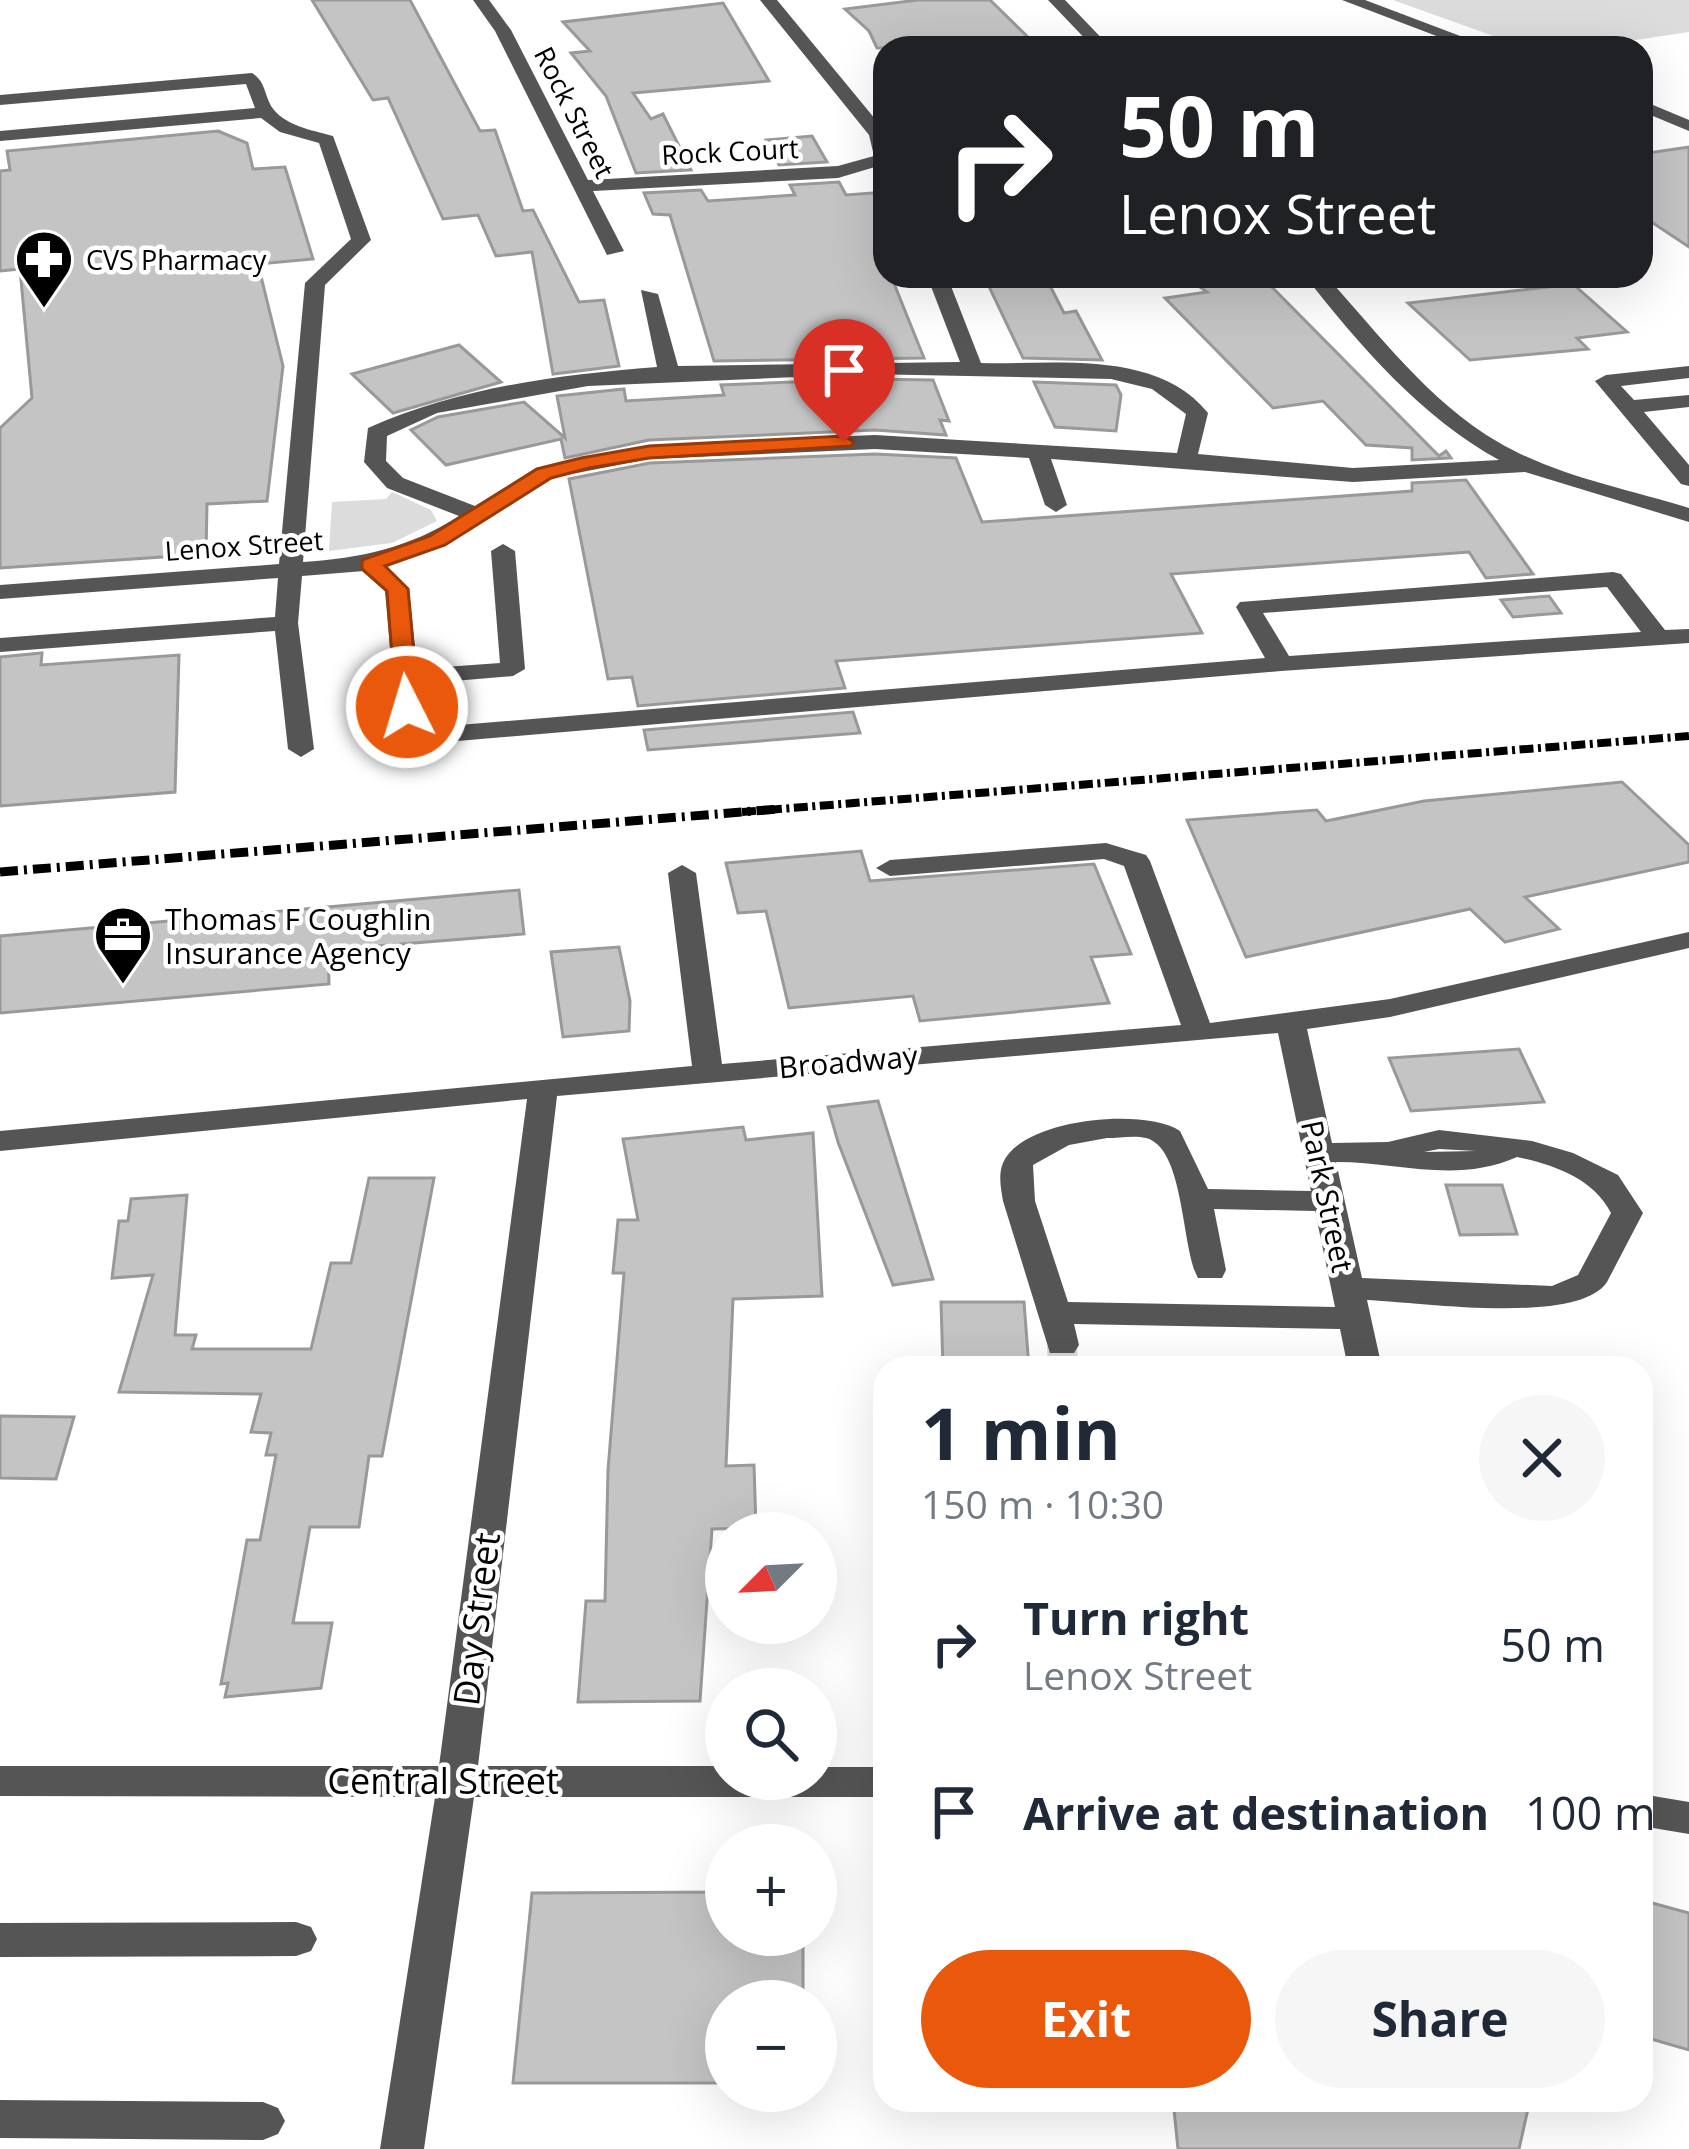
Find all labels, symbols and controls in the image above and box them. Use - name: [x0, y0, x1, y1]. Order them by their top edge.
- street label: Rock Street: [526, 40, 624, 184]
- text: 50 m: [1119, 67, 1319, 182]
- icon: right: [921, 84, 1077, 240]
- street label: Rock Court: [660, 129, 800, 173]
- text: Lenox Street: [1119, 176, 1436, 250]
- pharmacy icon: CVS Pharmacy: [13, 228, 75, 310]
- place label: CVS Pharmacy: [86, 241, 267, 278]
- pin: [793, 319, 895, 442]
- icon: arrive: [811, 337, 877, 403]
- street label: Lenox Street: [164, 521, 324, 569]
- position arrow: [344, 644, 470, 770]
- place label: Thomas F Coughlin Insurance Agency: [165, 898, 431, 973]
- office icon: Thomas F Coughlin Insurance Agency: [92, 904, 154, 986]
- street label: Broadway: [777, 1034, 920, 1088]
- street label: Park Street: [1292, 1116, 1364, 1276]
- text: 1 min: [921, 1383, 1121, 1481]
- button: close: [1479, 1395, 1605, 1521]
- text: 150 m · 10:30: [921, 1477, 1164, 1530]
- north arrow: [705, 1512, 837, 1644]
- map controls: [705, 1512, 837, 2112]
- street label: Day Street: [441, 1530, 511, 1708]
- text: Turn right: [1023, 1587, 1249, 1648]
- icon: right: [921, 1611, 987, 1677]
- text: 50 m: [1500, 1614, 1605, 1675]
- text: Lenox Street: [1023, 1648, 1252, 1701]
- button: search: [705, 1668, 837, 1800]
- street label: Central Street: [327, 1756, 559, 1805]
- icon: arrive: [921, 1779, 987, 1845]
- text: Arrive at destination: [1023, 1782, 1489, 1843]
- text: 100 m: [1525, 1782, 1656, 1843]
- button: +: [705, 1824, 837, 1956]
- button: Exit: [921, 1950, 1251, 2088]
- button: Share: [1275, 1950, 1605, 2088]
- button: −: [705, 1980, 837, 2112]

